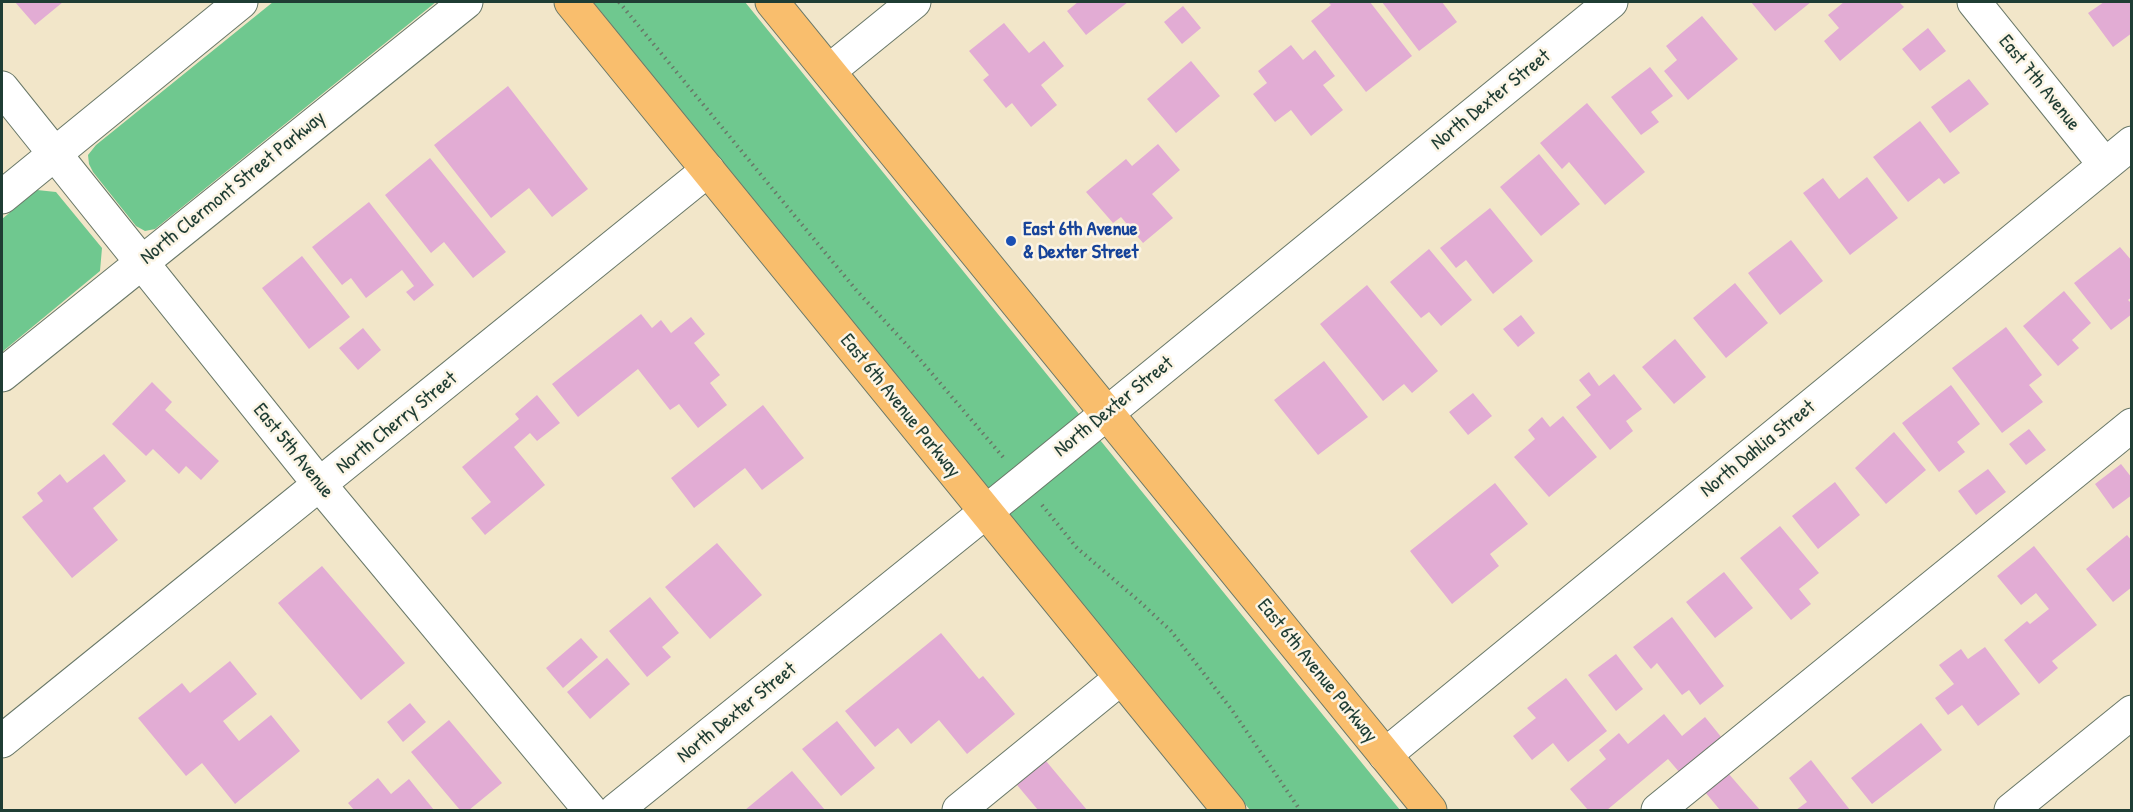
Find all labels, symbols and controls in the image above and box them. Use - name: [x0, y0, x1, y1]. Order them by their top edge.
- street label: East 7th Avenue: [1993, 30, 2085, 136]
- street label: North Dexter Street: [1427, 45, 1555, 155]
- street label: North Clermont Street Parkway: [136, 106, 330, 270]
- place label: East 6th Avenue & Dexter Street: [1023, 218, 1138, 265]
- marker: East 6th Avenue & Dexter Street: [1004, 234, 1018, 248]
- street label: East 6th Avenue Parkway: [835, 329, 965, 483]
- street label: North Dexter Street: [1050, 352, 1178, 462]
- street label: North Cherry Street: [332, 367, 462, 479]
- street label: North Dahlia Street: [1696, 395, 1820, 503]
- street label: East 5th Avenue: [248, 399, 338, 503]
- street label: East 6th Avenue Parkway: [1252, 594, 1382, 748]
- street label: North Dexter Street: [673, 658, 801, 768]

